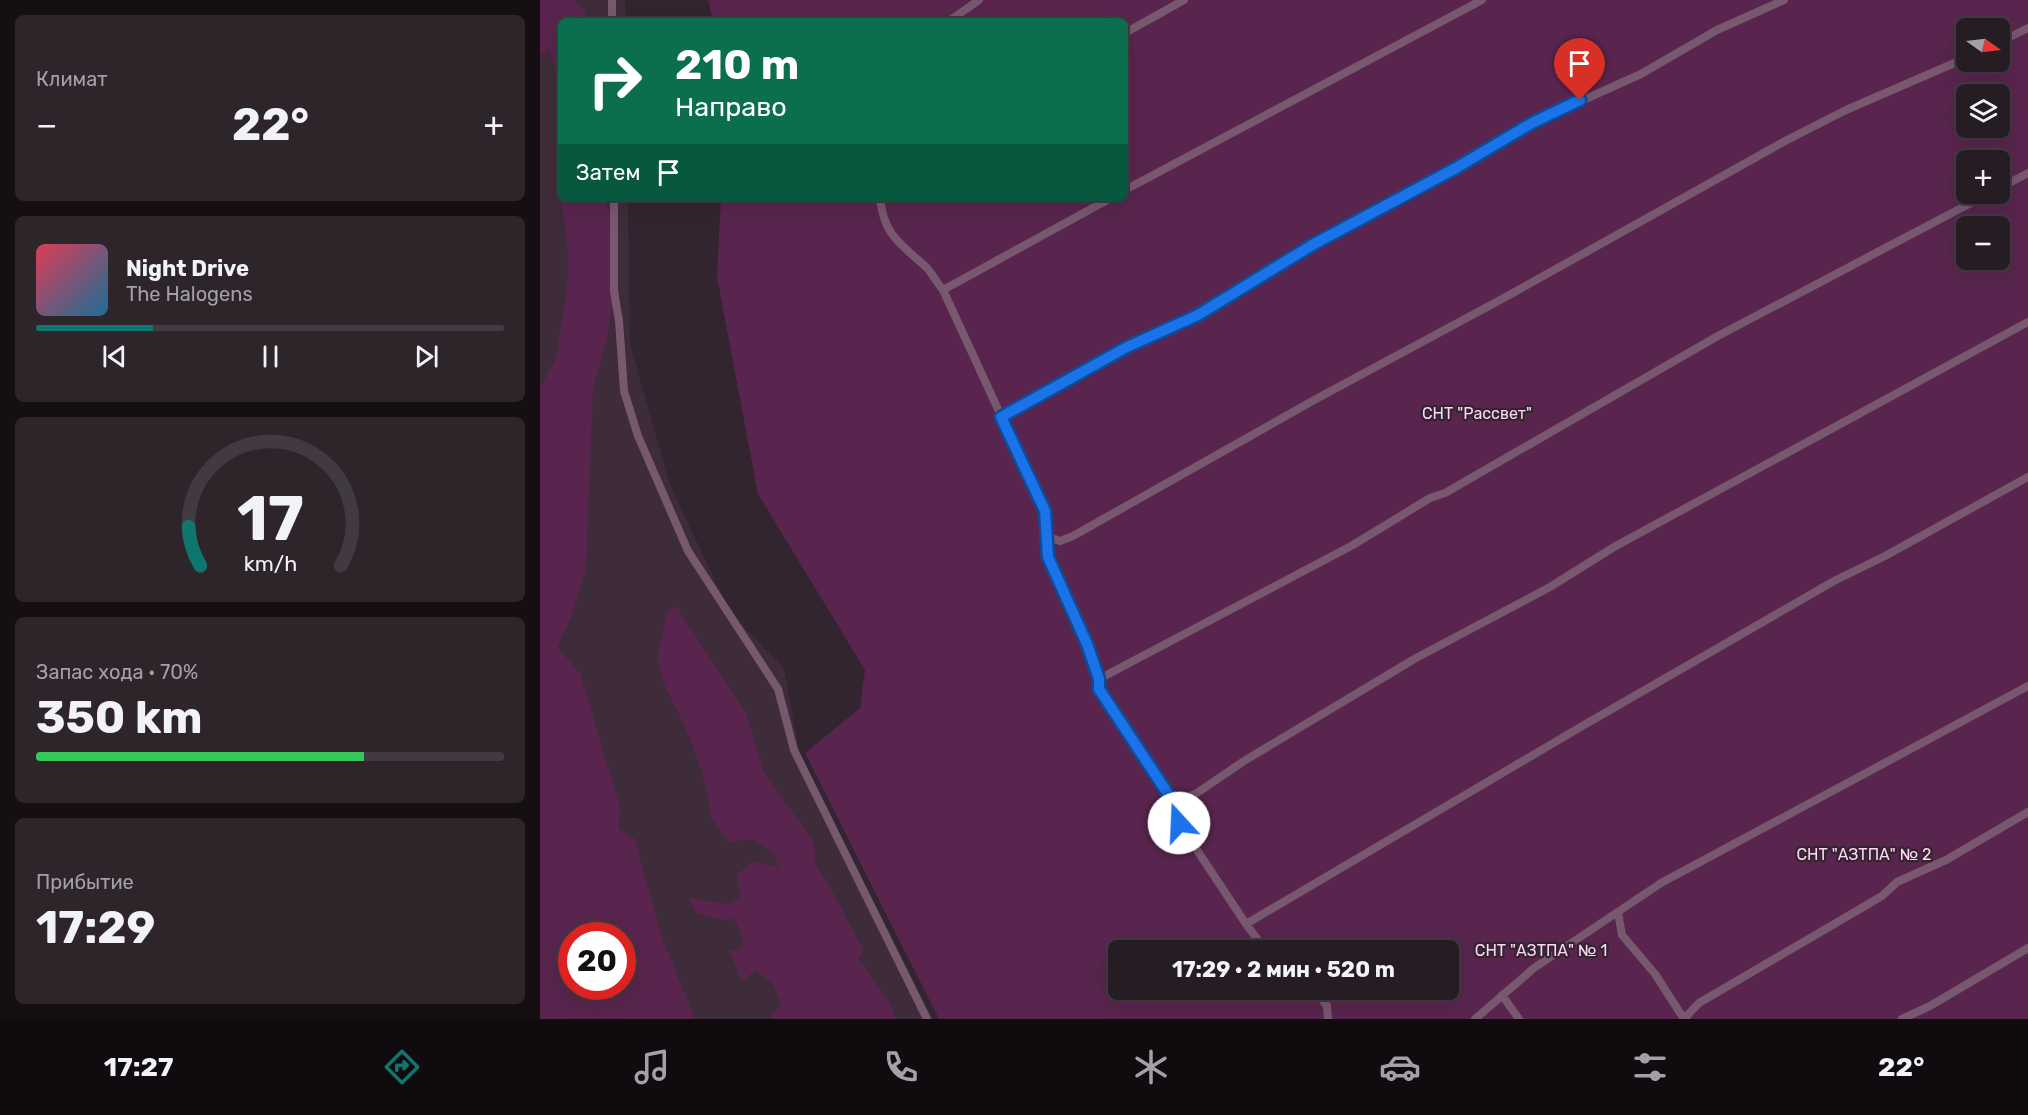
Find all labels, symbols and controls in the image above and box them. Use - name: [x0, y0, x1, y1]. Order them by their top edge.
- north arrow: [1956, 18, 2010, 72]
- map controls: [1956, 18, 2010, 270]
- pin: [1554, 38, 1605, 100]
- text: 210 m: [675, 40, 799, 90]
- icon: right: [576, 42, 654, 120]
- icon: arrive: [1563, 47, 1596, 80]
- text: Климат: [36, 67, 108, 91]
- button: layers: [1956, 84, 2010, 138]
- text: Направо: [675, 91, 787, 123]
- text: 22°: [232, 98, 309, 151]
- text: −: [36, 105, 57, 144]
- text: +: [483, 105, 504, 144]
- button: +: [1956, 150, 2010, 204]
- icon: arrive: [652, 156, 685, 189]
- text: Затем: [576, 159, 640, 186]
- button: −: [1956, 216, 2010, 270]
- text: Night Drive: [126, 255, 249, 282]
- text: The Halogens: [126, 282, 253, 306]
- icon: previous: [98, 340, 131, 373]
- icon: pause: [254, 340, 287, 373]
- icon: next: [410, 340, 443, 373]
- park label: СНТ "Рассвет": [1422, 404, 1532, 423]
- text: 17: [237, 483, 303, 557]
- text: km/h: [243, 552, 297, 577]
- text: Запас хода · 70%: [36, 660, 198, 684]
- text: 350 km: [36, 691, 202, 744]
- position arrow: [1147, 791, 1211, 855]
- park label: СНТ "АЗТПА" № 2: [1796, 845, 1932, 864]
- text: Прибытие: [36, 870, 134, 894]
- text: 17:29: [36, 901, 155, 954]
- speed limit sign: 20: [558, 922, 636, 1000]
- park label: СНТ "АЗТПА" № 1: [1475, 941, 1607, 960]
- text: 17:29 · 2 мин · 520 m: [1172, 956, 1395, 983]
- icon: directions: [381, 1046, 423, 1088]
- icon: music: [631, 1046, 673, 1088]
- icon: phone: [880, 1046, 922, 1088]
- icon: climate: [1130, 1046, 1172, 1088]
- icon: car: [1379, 1046, 1421, 1088]
- icon: filters: [1629, 1046, 1671, 1088]
- text: 17:27: [104, 1051, 174, 1083]
- text: 22°: [1878, 1051, 1924, 1083]

